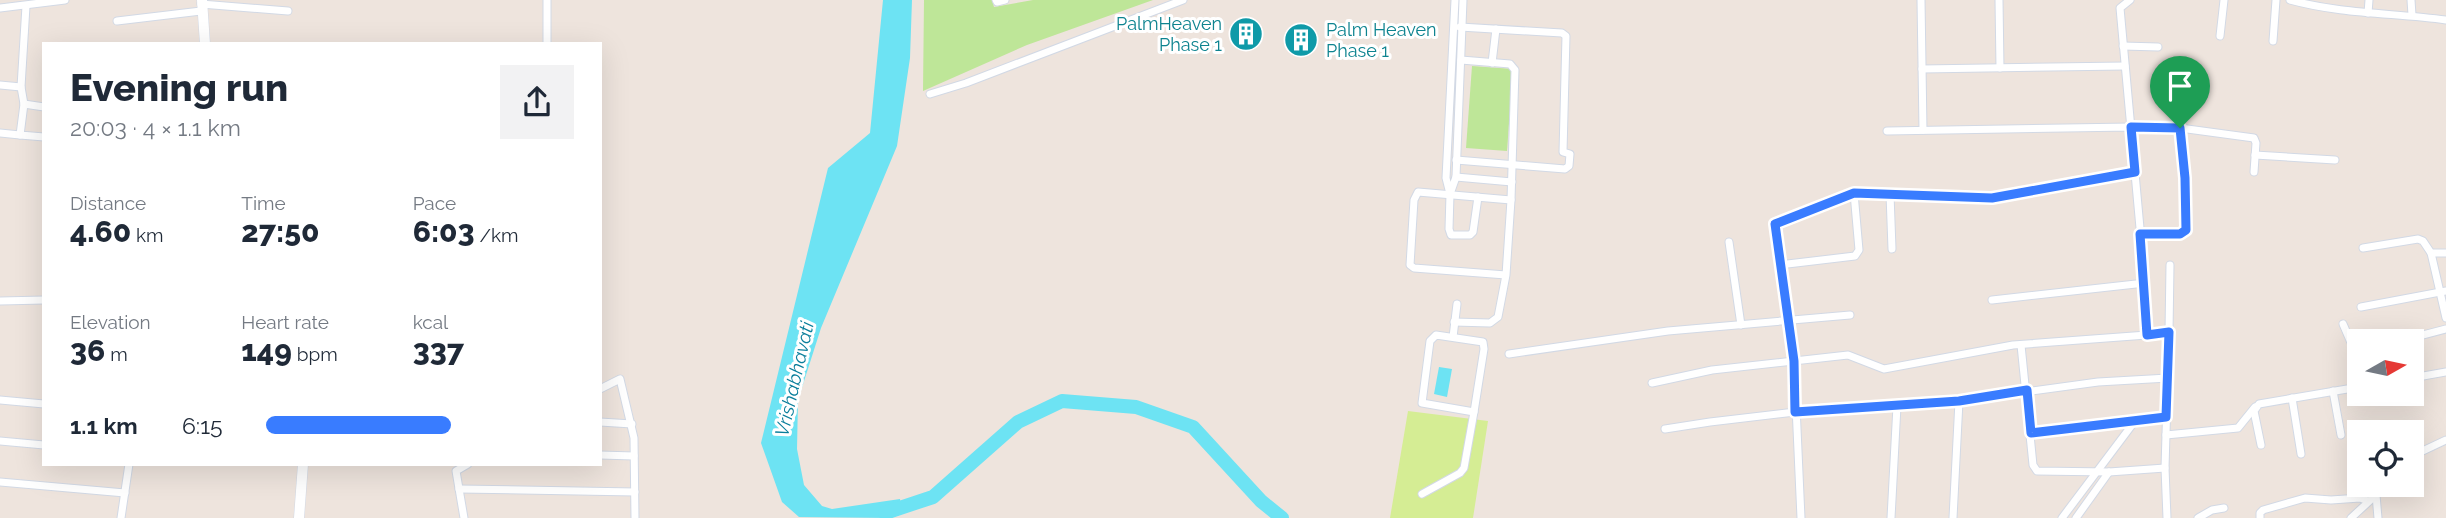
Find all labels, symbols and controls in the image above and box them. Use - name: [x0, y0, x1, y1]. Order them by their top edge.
- place label: PalmHeaven Phase 1: [1116, 13, 1222, 55]
- building icon: PalmHeaven Phase 1: [1227, 15, 1265, 53]
- place label: Palm Heaven Phase 1: [1326, 19, 1436, 61]
- building icon: Palm Heaven Phase 1: [1282, 21, 1320, 59]
- pin: [2150, 56, 2210, 128]
- text: Evening run: [70, 65, 288, 110]
- button: share: [500, 65, 574, 139]
- icon: arrive: [2161, 67, 2199, 105]
- text: 20:03 · 4 × 1.1 km: [70, 114, 241, 141]
- text: Distance: [70, 192, 146, 214]
- text: Time: [241, 192, 286, 214]
- text: Pace: [413, 192, 456, 214]
- text: 4.60: [70, 214, 131, 249]
- text: 27:50: [241, 214, 319, 249]
- text: 6:03: [413, 214, 475, 249]
- text: km: [131, 224, 164, 246]
- text: /km: [475, 224, 518, 246]
- text: Elevation: [70, 311, 151, 333]
- text: Heart rate: [241, 311, 329, 333]
- text: kcal: [413, 311, 448, 333]
- water label: Vrishabhavati: [770, 319, 818, 438]
- north arrow: [2347, 329, 2424, 406]
- map controls: [2347, 329, 2424, 497]
- text: 36: [70, 333, 105, 368]
- text: 149: [241, 333, 292, 368]
- text: 337: [413, 333, 464, 368]
- text: m: [105, 343, 128, 365]
- text: bpm: [292, 343, 338, 365]
- text: 1.1 km: [70, 412, 138, 439]
- text: 6:15: [182, 412, 223, 439]
- button: locate: [2347, 420, 2424, 497]

